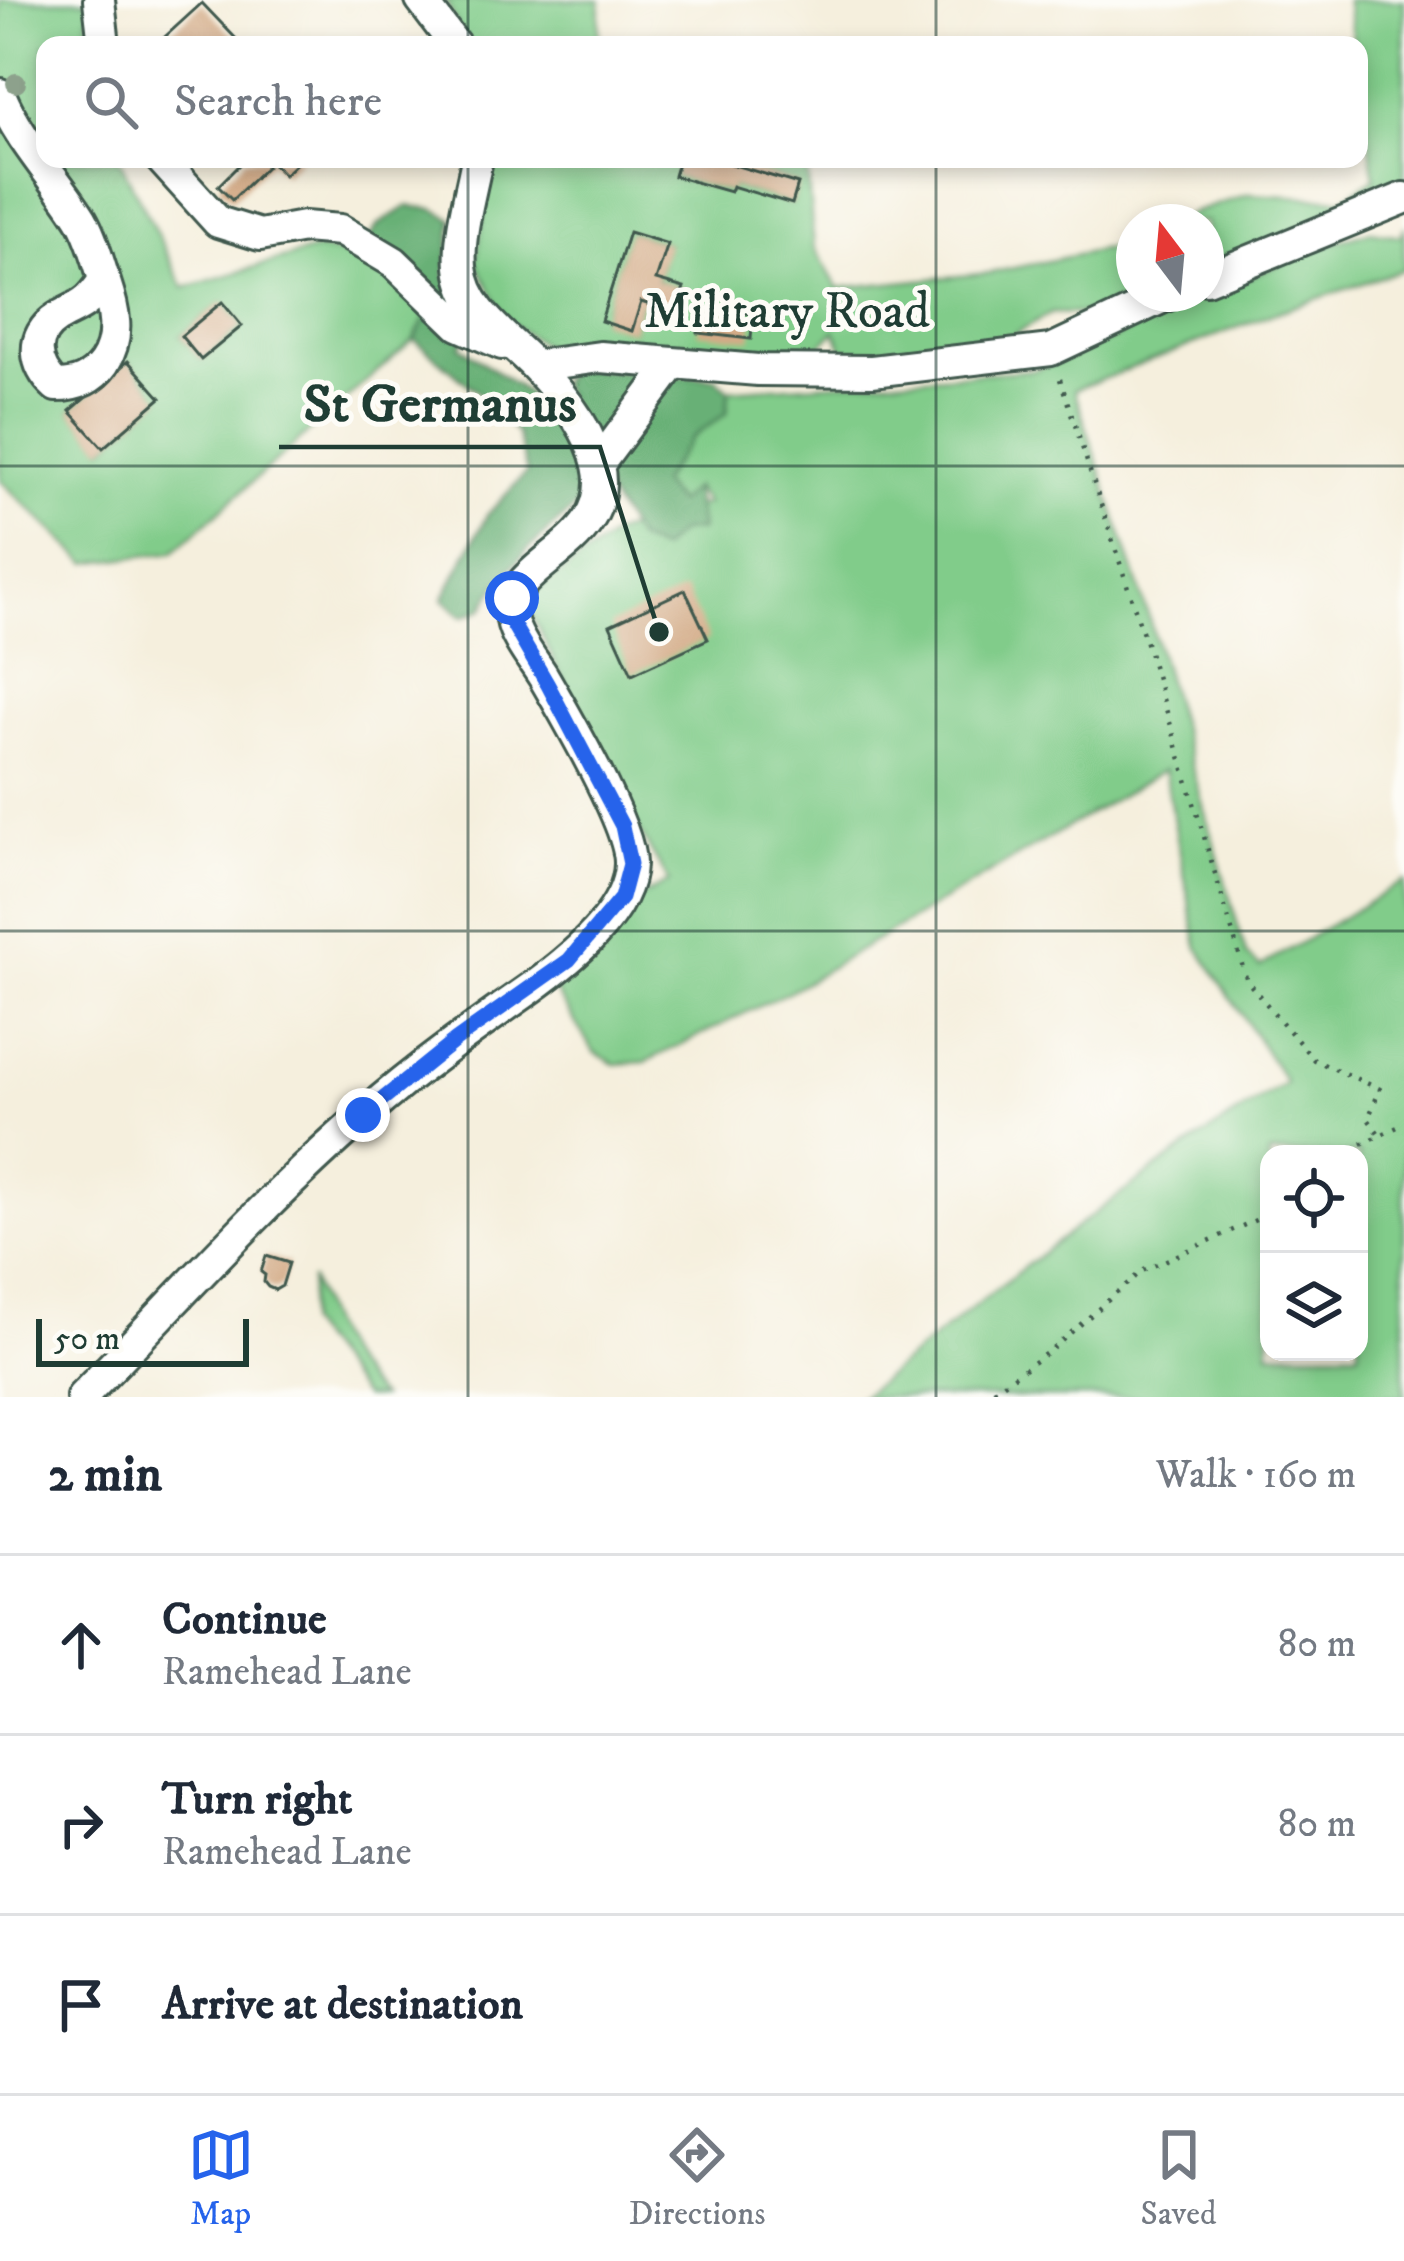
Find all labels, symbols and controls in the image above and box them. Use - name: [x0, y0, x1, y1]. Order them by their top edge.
- search box: [36, 36, 1368, 168]
- icon: search: [78, 69, 144, 135]
- text: Search here: [174, 74, 382, 130]
- north arrow: [1116, 204, 1224, 312]
- street label: Military Road: [644, 280, 930, 344]
- callout: St Germanus: [279, 357, 600, 447]
- text: St Germanus: [304, 372, 576, 439]
- route start: [485, 571, 539, 625]
- route end: [336, 1088, 390, 1142]
- map controls: [1260, 1145, 1368, 1361]
- button: locate: [1260, 1145, 1368, 1253]
- button: layers: [1260, 1253, 1368, 1361]
- scale bar: [36, 1313, 249, 1366]
- text: 50 m: [54, 1319, 120, 1360]
- text: 2 min: [48, 1443, 162, 1507]
- text: Walk · 160 m: [1156, 1451, 1356, 1500]
- text: Continue: [162, 1592, 327, 1648]
- icon: ahead: [48, 1612, 114, 1678]
- text: 80 m: [1278, 1620, 1356, 1669]
- text: Ramehead Lane: [162, 1648, 412, 1697]
- text: Turn right: [162, 1772, 352, 1828]
- icon: right: [48, 1792, 114, 1858]
- text: 80 m: [1278, 1800, 1356, 1849]
- text: Ramehead Lane: [162, 1828, 412, 1877]
- icon: arrive: [48, 1972, 114, 2038]
- text: Arrive at destination: [162, 1977, 523, 2033]
- tab: Map: [188, 2122, 254, 2235]
- tab: Directions: [629, 2122, 765, 2235]
- tab: Saved: [1141, 2122, 1216, 2235]

